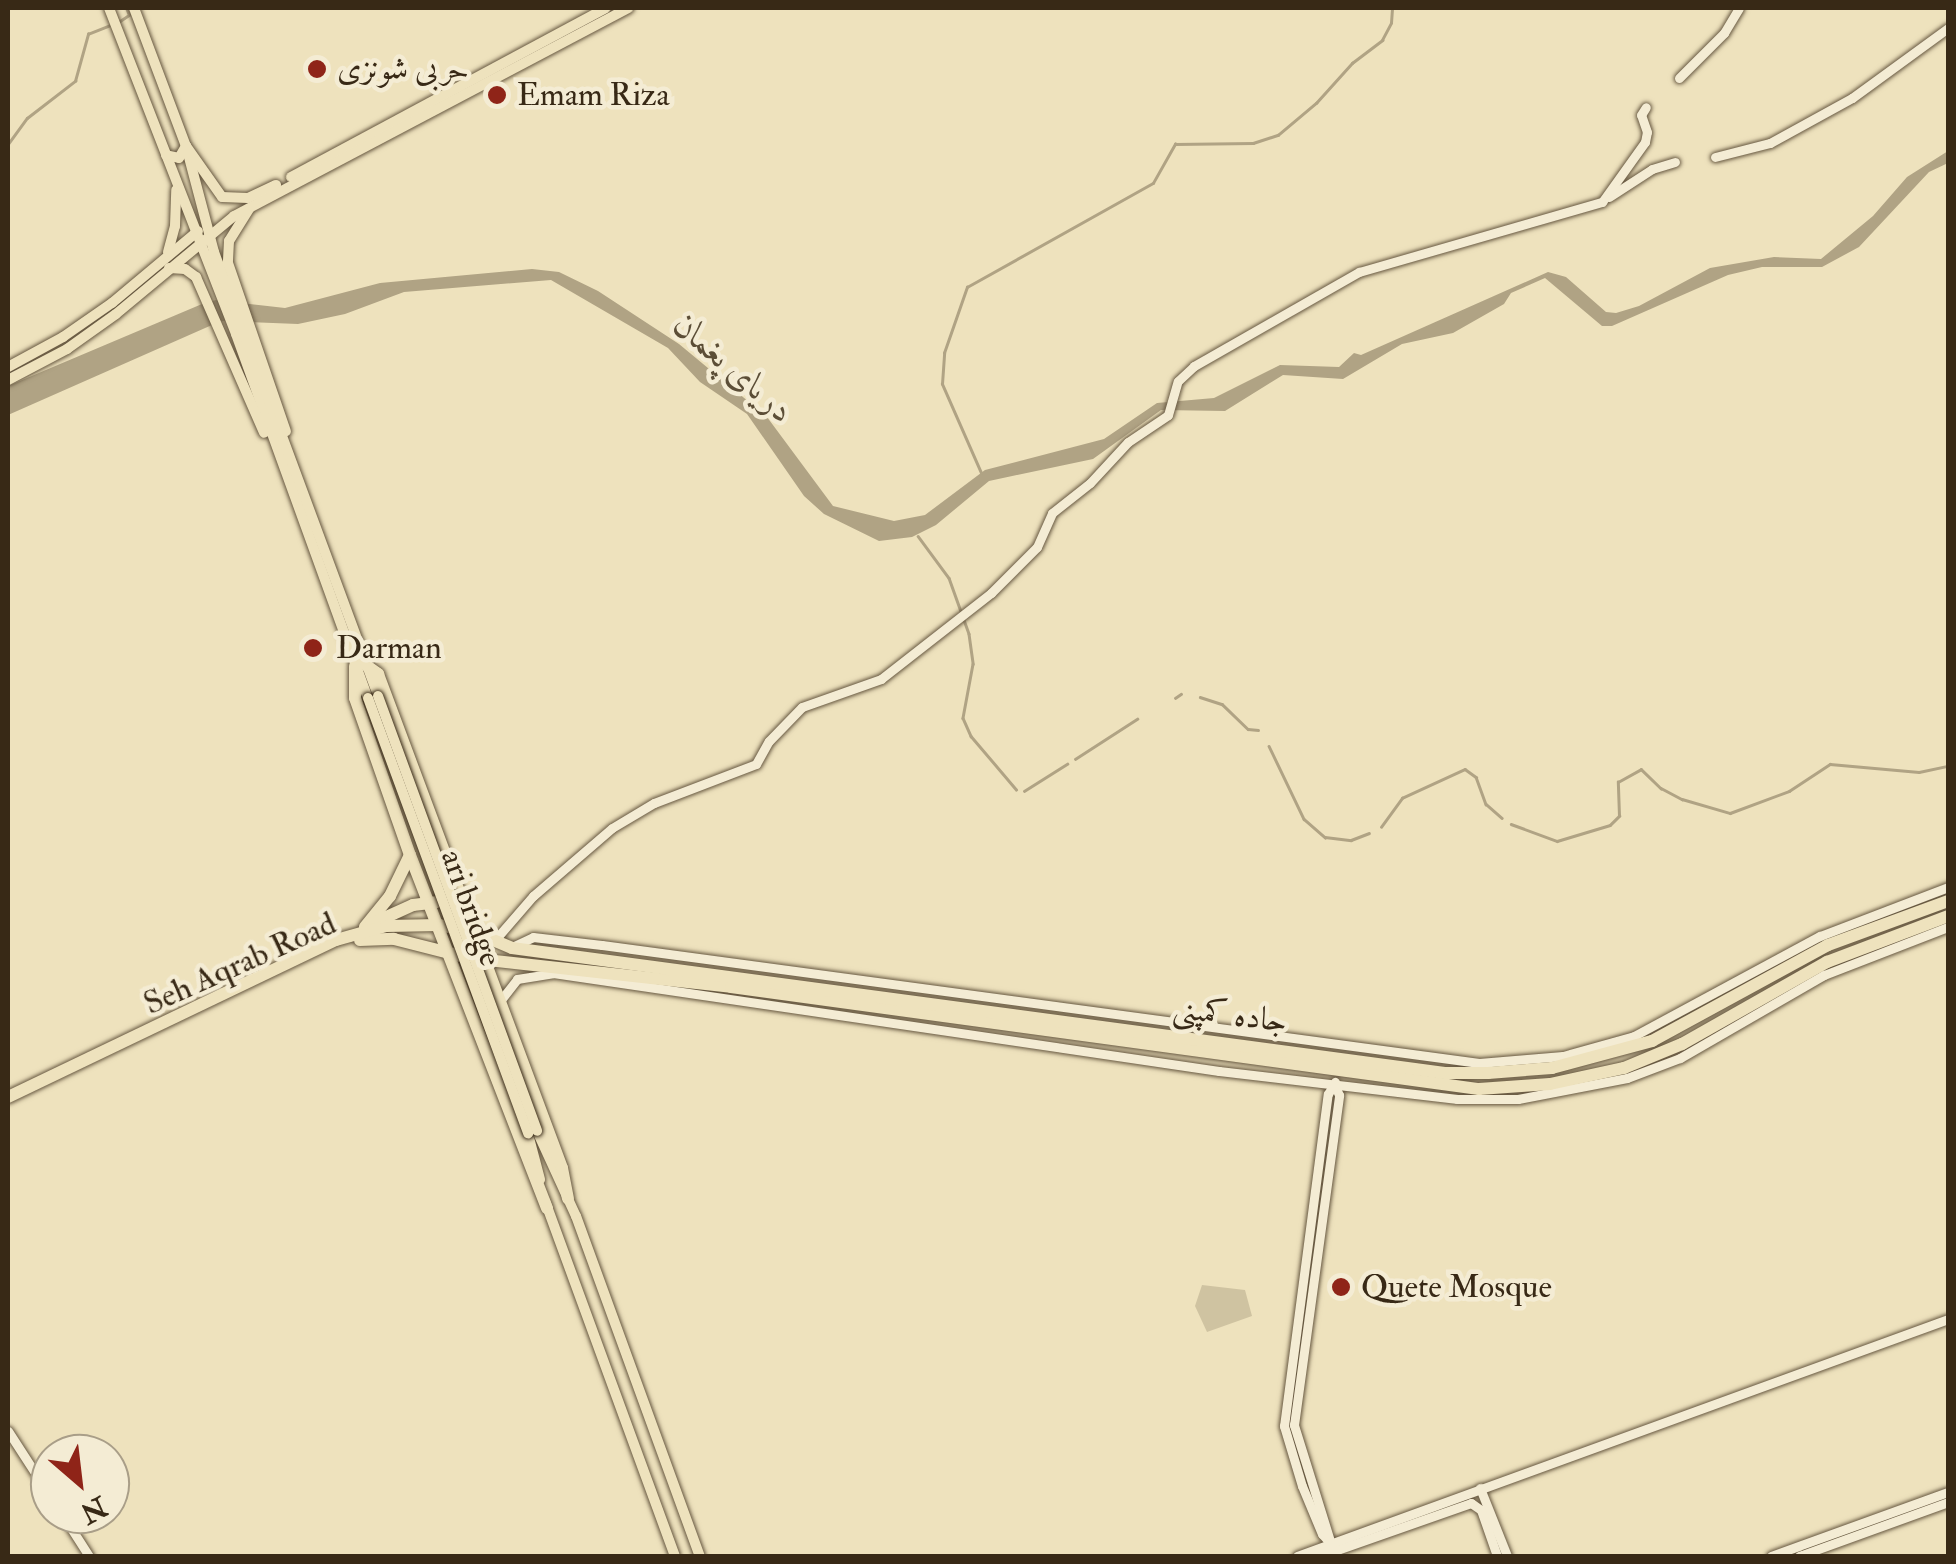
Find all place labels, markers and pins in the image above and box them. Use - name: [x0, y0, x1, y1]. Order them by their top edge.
- place label: حربی شونزی: [337, 50, 469, 88]
- marker: حربی شونزی: [306, 58, 328, 80]
- place label: Emam Riza: [517, 76, 670, 114]
- marker: Emam Riza: [486, 84, 508, 106]
- place label: Darman: [336, 629, 442, 667]
- marker: Darman: [300, 635, 326, 661]
- place label: Quete Mosque: [1361, 1268, 1552, 1306]
- marker: Quete Mosque: [1330, 1276, 1352, 1298]

